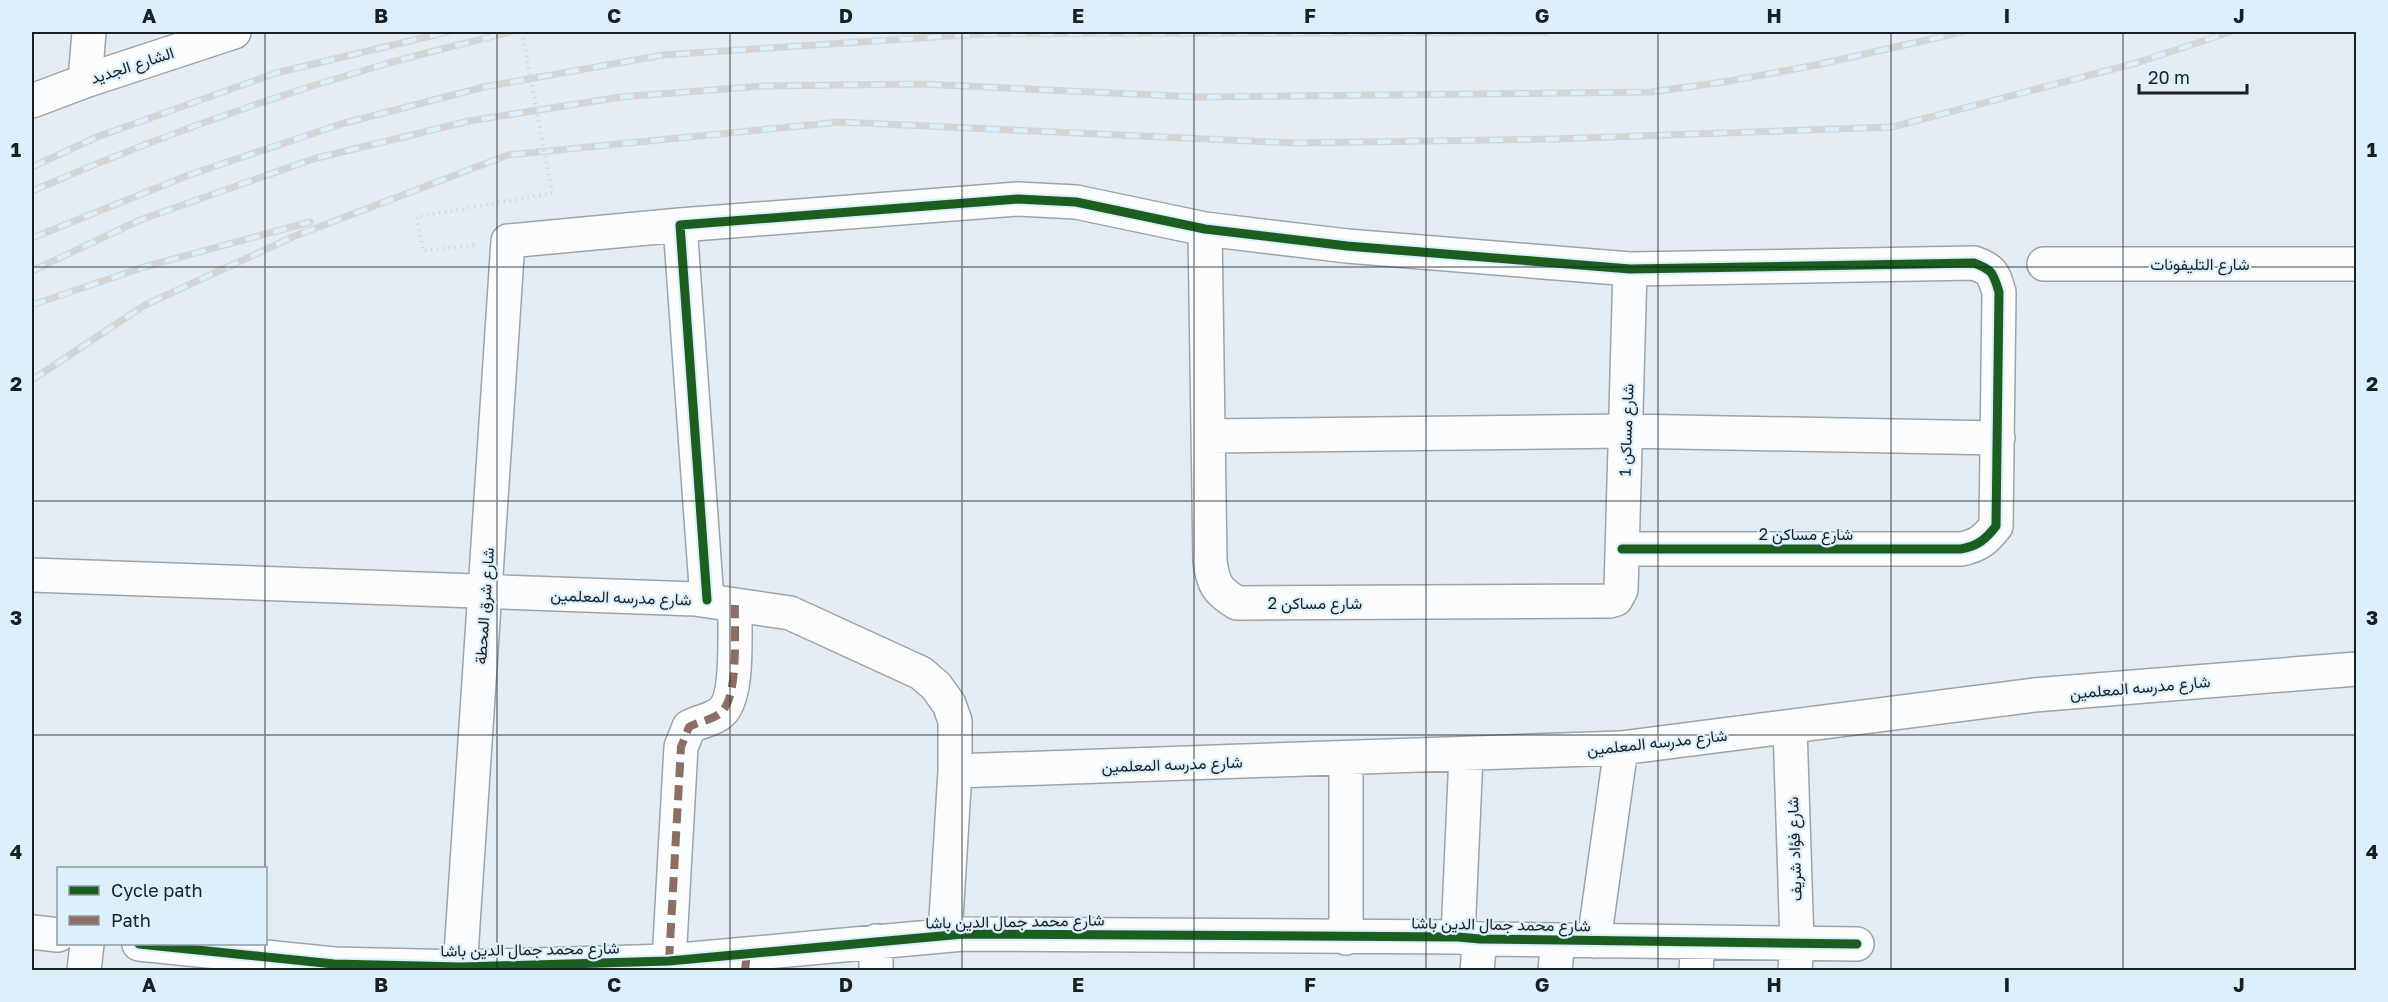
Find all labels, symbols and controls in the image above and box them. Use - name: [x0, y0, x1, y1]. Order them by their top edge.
- text: A: [142, 3, 156, 27]
- text: B: [374, 3, 388, 27]
- text: C: [607, 3, 621, 27]
- text: D: [839, 3, 853, 27]
- text: E: [1072, 3, 1084, 27]
- text: F: [1304, 3, 1316, 27]
- text: G: [1535, 3, 1549, 27]
- text: H: [1766, 3, 1782, 27]
- text: I: [2004, 3, 2010, 27]
- text: J: [2233, 3, 2245, 27]
- street label: الشارع الجديد: [88, 42, 177, 90]
- scale bar: [2139, 57, 2247, 95]
- text: 20 m: [2148, 66, 2190, 88]
- text: 1: [11, 137, 21, 161]
- text: 1: [2367, 137, 2377, 161]
- street label: شارع التليفونات: [2150, 254, 2250, 276]
- text: 2: [10, 371, 22, 395]
- text: 2: [2366, 371, 2378, 395]
- street label: شارع مساكن 1: [1614, 383, 1640, 477]
- street label: شارع مساكن 2: [1759, 524, 1853, 546]
- street label: شارع شرق المحطة: [470, 547, 500, 665]
- street label: شارع مدرسه المعلمين: [550, 585, 692, 611]
- street label: شارع مساكن 2: [1268, 593, 1362, 615]
- text: 3: [10, 605, 22, 629]
- text: 3: [2366, 605, 2378, 629]
- street label: شارع مدرسه المعلمين: [2069, 671, 2211, 705]
- street label: شارع مدرسه المعلمين: [1586, 725, 1728, 761]
- street label: شارع مدرسه المعلمين: [1101, 752, 1243, 778]
- street label: شارع فؤاد شريف: [1782, 796, 1808, 902]
- text: 4: [10, 839, 22, 863]
- text: 4: [2366, 839, 2378, 863]
- legend: [57, 867, 267, 945]
- text: Cycle path: [111, 879, 203, 901]
- text: Path: [111, 909, 151, 931]
- street label: شارع محمد جمال الدين باشا: [925, 909, 1105, 935]
- street label: شارع محمد جمال الدين باشا: [1411, 912, 1591, 938]
- street label: شارع محمد جمال الدين باشا: [440, 937, 620, 963]
- text: A: [142, 972, 156, 996]
- text: B: [374, 972, 388, 996]
- text: C: [607, 972, 621, 996]
- text: D: [839, 972, 853, 996]
- text: E: [1072, 972, 1084, 996]
- text: F: [1304, 972, 1316, 996]
- text: G: [1535, 972, 1549, 996]
- text: H: [1766, 972, 1782, 996]
- text: I: [2004, 972, 2010, 996]
- text: J: [2233, 972, 2245, 996]

